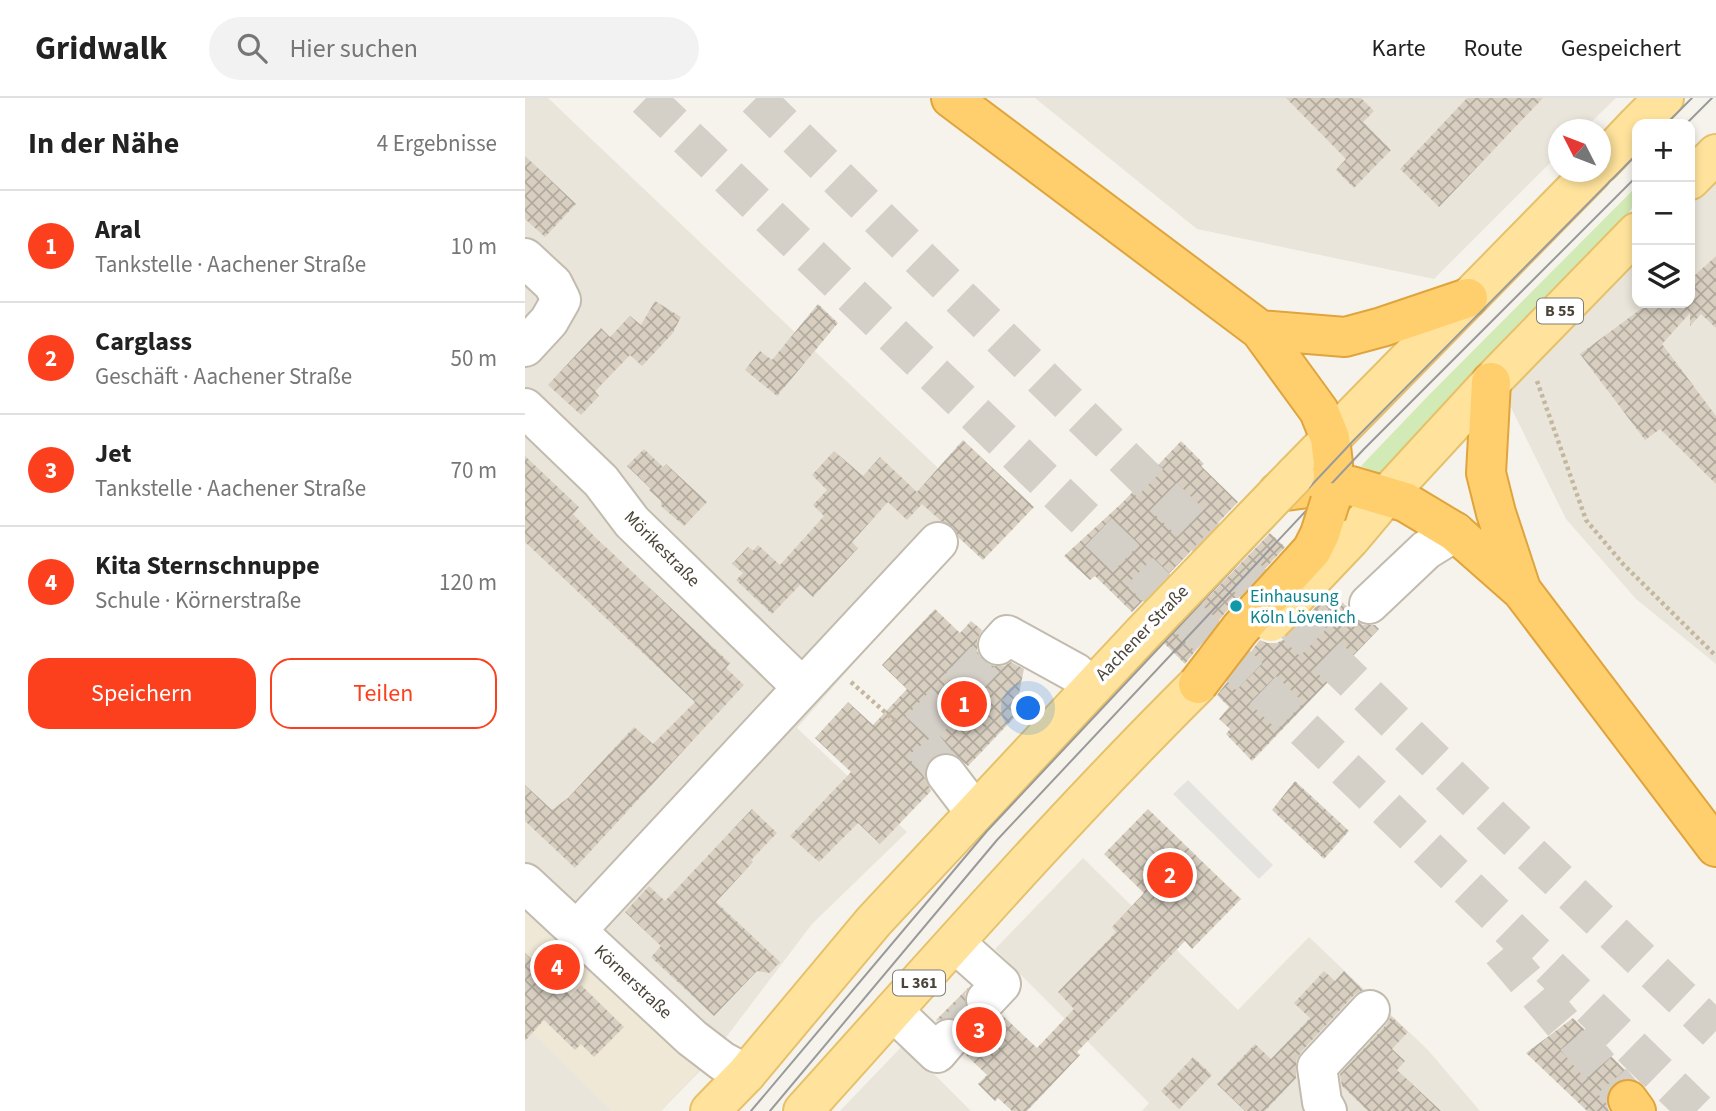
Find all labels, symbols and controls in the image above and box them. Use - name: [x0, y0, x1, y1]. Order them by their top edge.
- search box: [209, 17, 699, 80]
- text: Gridwalk: [35, 25, 167, 72]
- icon: search: [233, 29, 271, 67]
- text: Hier suchen: [289, 30, 418, 67]
- text: Karte: [1372, 31, 1426, 66]
- text: Route: [1464, 31, 1523, 66]
- text: Gespeichert: [1561, 31, 1681, 66]
- north arrow: [1548, 119, 1611, 182]
- map controls: [1632, 119, 1695, 308]
- button: +: [1632, 119, 1695, 182]
- text: In der Nähe: [28, 122, 179, 165]
- text: 4 Ergebnisse: [377, 127, 497, 160]
- button: −: [1632, 182, 1695, 245]
- text: Aral: [95, 211, 141, 248]
- text: 1: [45, 230, 57, 263]
- text: 10 m: [450, 230, 497, 263]
- button: layers: [1632, 245, 1695, 308]
- text: Tankstelle · Aachener Straße: [95, 248, 366, 281]
- road number: B 55: [1537, 298, 1583, 324]
- text: Carglass: [95, 323, 192, 360]
- text: 2: [45, 342, 57, 375]
- text: 50 m: [450, 342, 497, 375]
- text: Geschäft · Aachener Straße: [95, 360, 352, 393]
- text: Jet: [95, 435, 131, 472]
- text: 3: [45, 454, 57, 487]
- text: 70 m: [450, 454, 497, 487]
- text: Tankstelle · Aachener Straße: [95, 472, 366, 505]
- street label: Mörikestraße: [618, 505, 706, 593]
- text: Kita Sternschnuppe: [95, 547, 320, 584]
- text: 4: [45, 566, 57, 599]
- text: 120 m: [439, 566, 497, 599]
- street label: Aachener Straße: [1090, 580, 1194, 686]
- text: Schule · Körnerstraße: [95, 584, 301, 617]
- place label: Einhausung Köln Lövenich: [1250, 584, 1356, 630]
- marker: Einhausung Köln Lövenich: [1228, 598, 1244, 614]
- button: Speichern: [28, 658, 256, 729]
- button: Teilen: [270, 658, 497, 729]
- pin: 1: [941, 678, 987, 730]
- your location: [1011, 691, 1045, 725]
- pin: 2: [1147, 849, 1193, 901]
- street label: Körnerstraße: [588, 939, 678, 1025]
- pin: 4: [534, 941, 580, 993]
- road number: L 361: [893, 970, 945, 996]
- pin: 3: [956, 1004, 1002, 1056]

